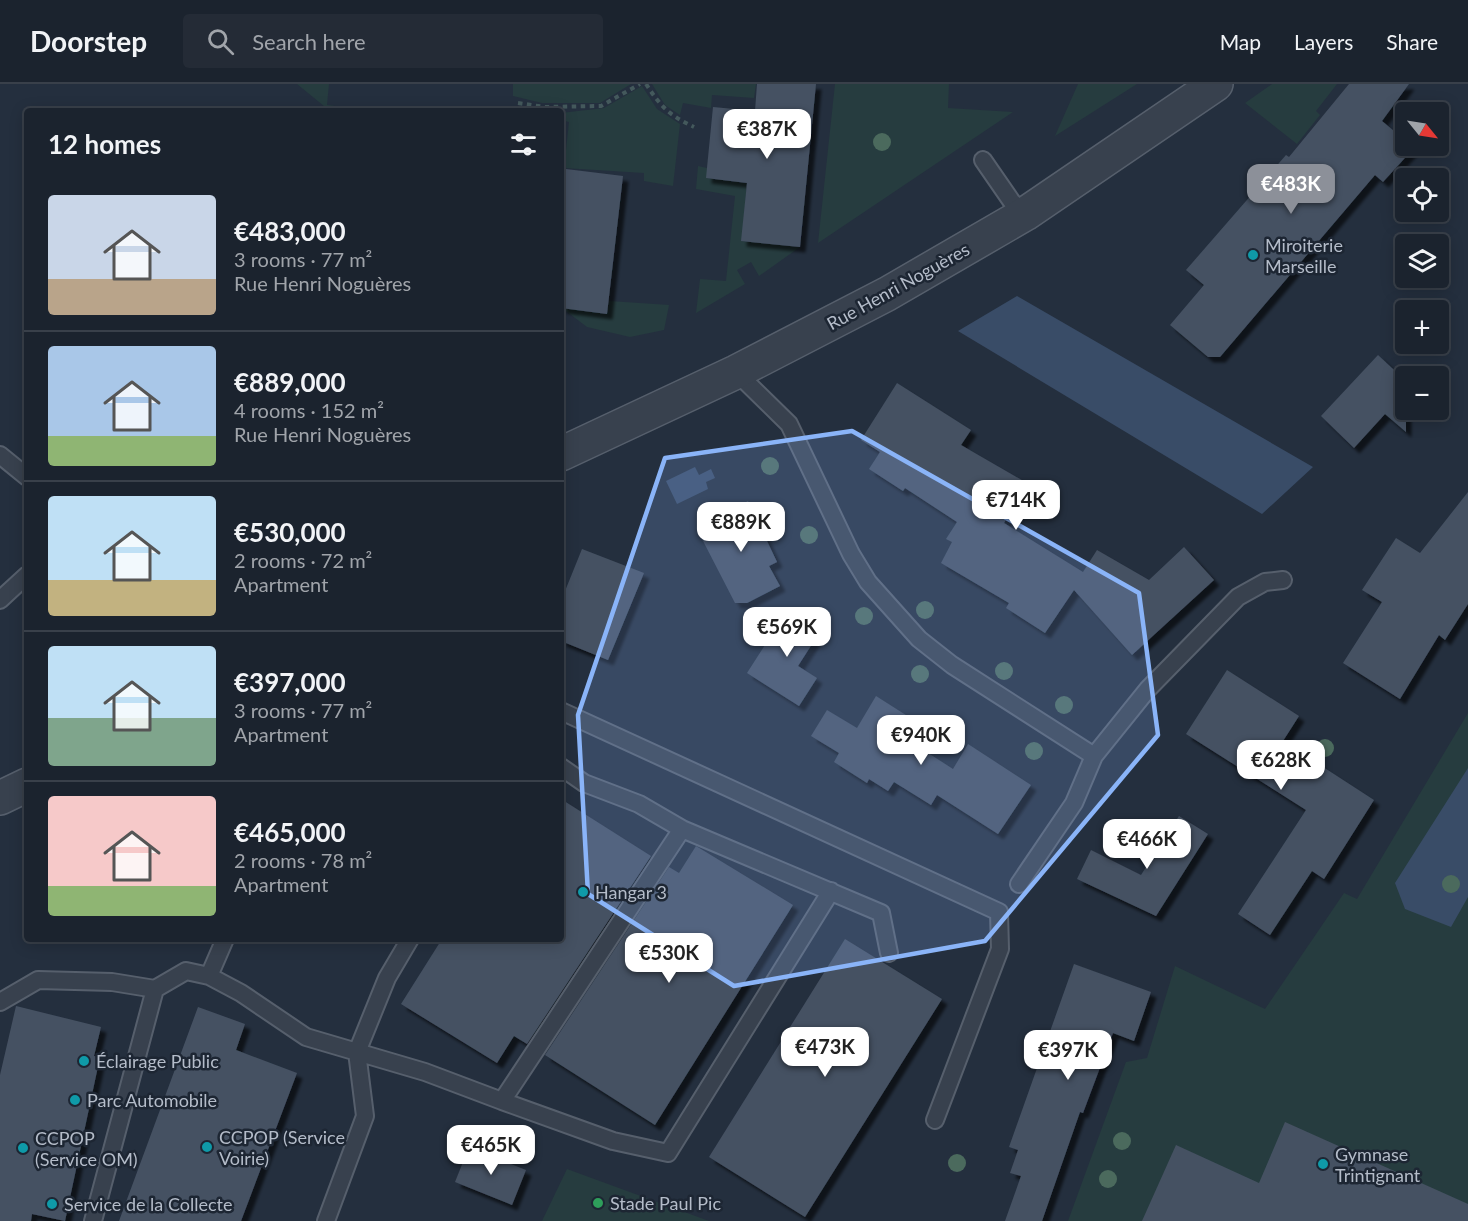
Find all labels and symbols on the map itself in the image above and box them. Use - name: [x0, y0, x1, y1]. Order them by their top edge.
- north arrow: [1395, 102, 1449, 156]
- pin: €387K: [725, 109, 809, 160]
- pin: €483K: [1249, 164, 1333, 215]
- place label: Miroiterie Marseille: [1265, 234, 1343, 277]
- street label: Rue Henri Noguères: [823, 238, 973, 334]
- marker: Miroiterie Marseille: [1246, 248, 1260, 262]
- pin: €714K: [974, 480, 1058, 531]
- pin: €889K: [699, 502, 783, 553]
- pin: €569K: [745, 607, 829, 658]
- pin: €940K: [879, 715, 963, 766]
- pin: €628K: [1239, 740, 1323, 791]
- pin: €466K: [1105, 819, 1189, 870]
- place label: Hangar 3: [595, 881, 667, 903]
- marker: Hangar 3: [576, 885, 590, 899]
- pin: €530K: [627, 933, 711, 984]
- pin: €473K: [783, 1027, 867, 1078]
- pin: €397K: [1026, 1030, 1110, 1081]
- place label: Éclairage Public: [96, 1050, 219, 1072]
- marker: Éclairage Public: [77, 1054, 91, 1068]
- place label: Parc Automobile: [87, 1089, 217, 1111]
- marker: Parc Automobile: [68, 1093, 82, 1107]
- pin: €465K: [449, 1125, 533, 1176]
- place label: CCPOP (Service Voirie): [219, 1126, 345, 1169]
- place label: CCPOP (Service OM): [35, 1127, 138, 1170]
- marker: CCPOP (Service Voirie): [200, 1140, 214, 1154]
- marker: CCPOP (Service OM): [16, 1141, 30, 1155]
- place label: Gymnase Trintignant: [1335, 1143, 1421, 1186]
- marker: Gymnase Trintignant: [1316, 1157, 1330, 1171]
- place label: Stade Paul Pic: [610, 1192, 721, 1214]
- place label: Service de la Collecte: [64, 1193, 232, 1215]
- marker: Stade Paul Pic: [591, 1196, 605, 1210]
- marker: Service de la Collecte: [45, 1197, 59, 1211]

